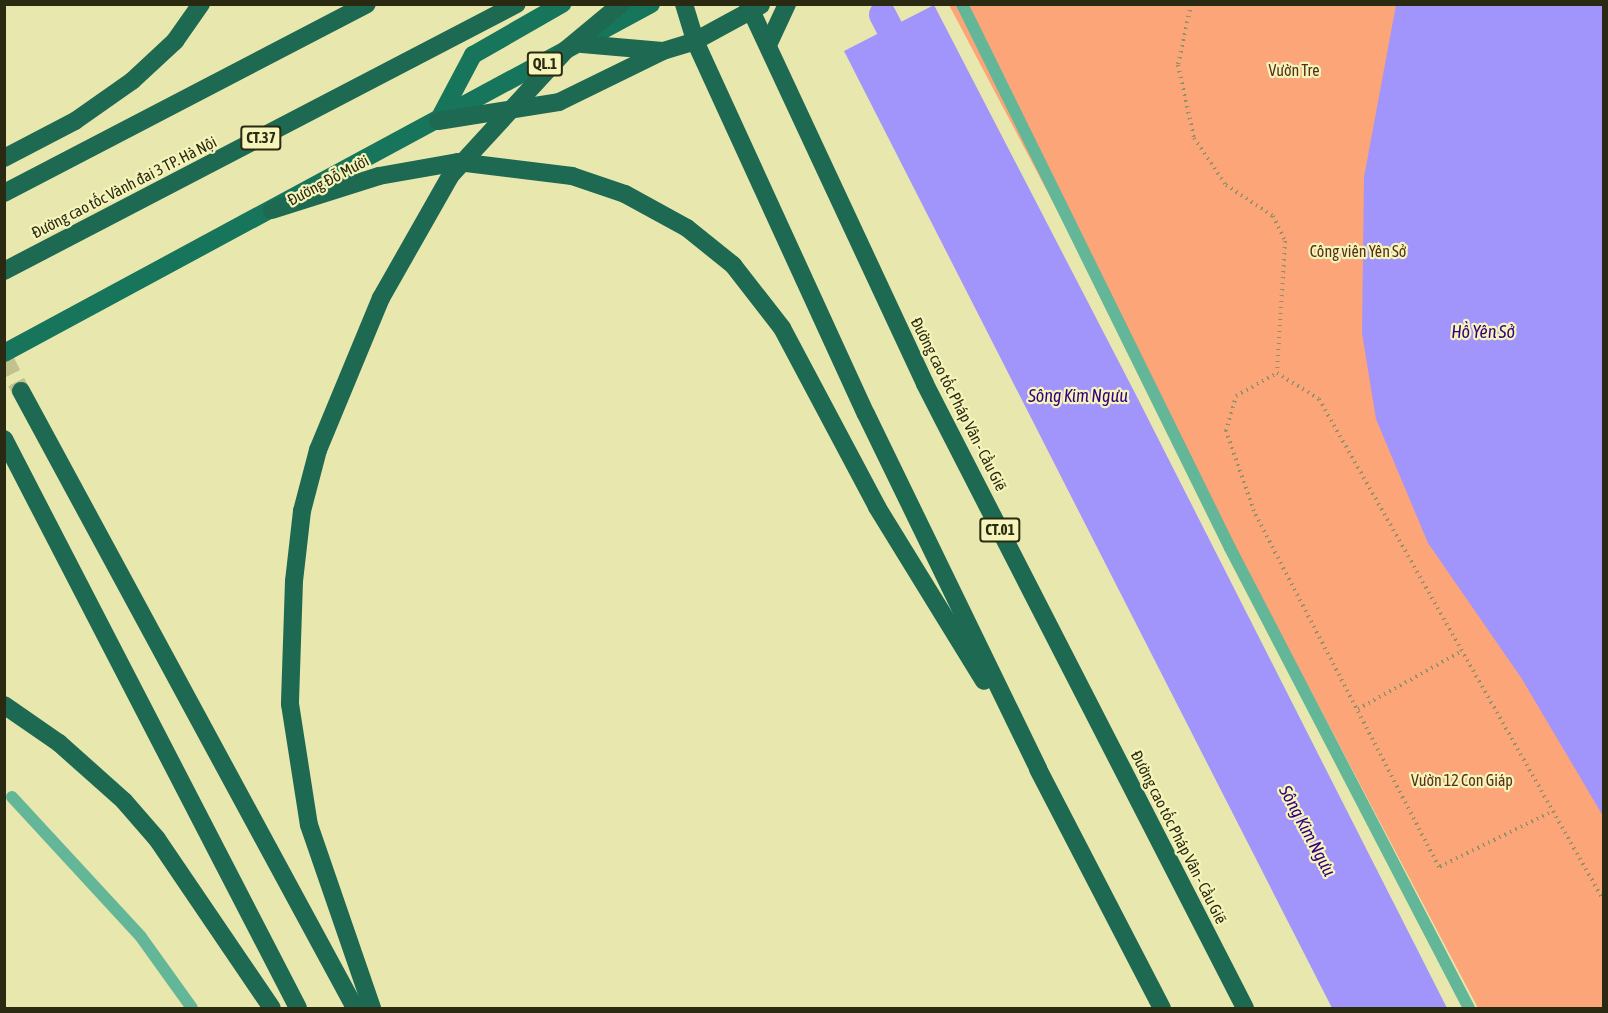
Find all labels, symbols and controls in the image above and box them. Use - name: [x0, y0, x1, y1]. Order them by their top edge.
- road number: QL.1: [526, 52, 564, 76]
- park label: Vườn Tre: [1269, 60, 1319, 80]
- road number: CT.37: [240, 126, 282, 150]
- street label: Đường cao tốc Vành đai 3 TP. Hà Nội: [28, 132, 220, 242]
- street label: Đường Đỗ Mười: [284, 151, 372, 209]
- park label: Công viên Yên Sở: [1310, 241, 1406, 261]
- street label: Đường cao tốc Pháp Vân - Cầu Giẽ: [907, 314, 1011, 494]
- water label: Hồ Yên Sở: [1451, 321, 1515, 343]
- water label: Sông Kim Ngưu: [1028, 385, 1128, 407]
- road number: CT.01: [979, 518, 1021, 542]
- street label: Đường cao tốc Pháp Vân - Cầu Giẽ: [1127, 747, 1231, 927]
- park label: Vườn 12 Con Giáp: [1411, 770, 1513, 790]
- water label: Sông Kim Ngưu: [1274, 782, 1340, 880]

